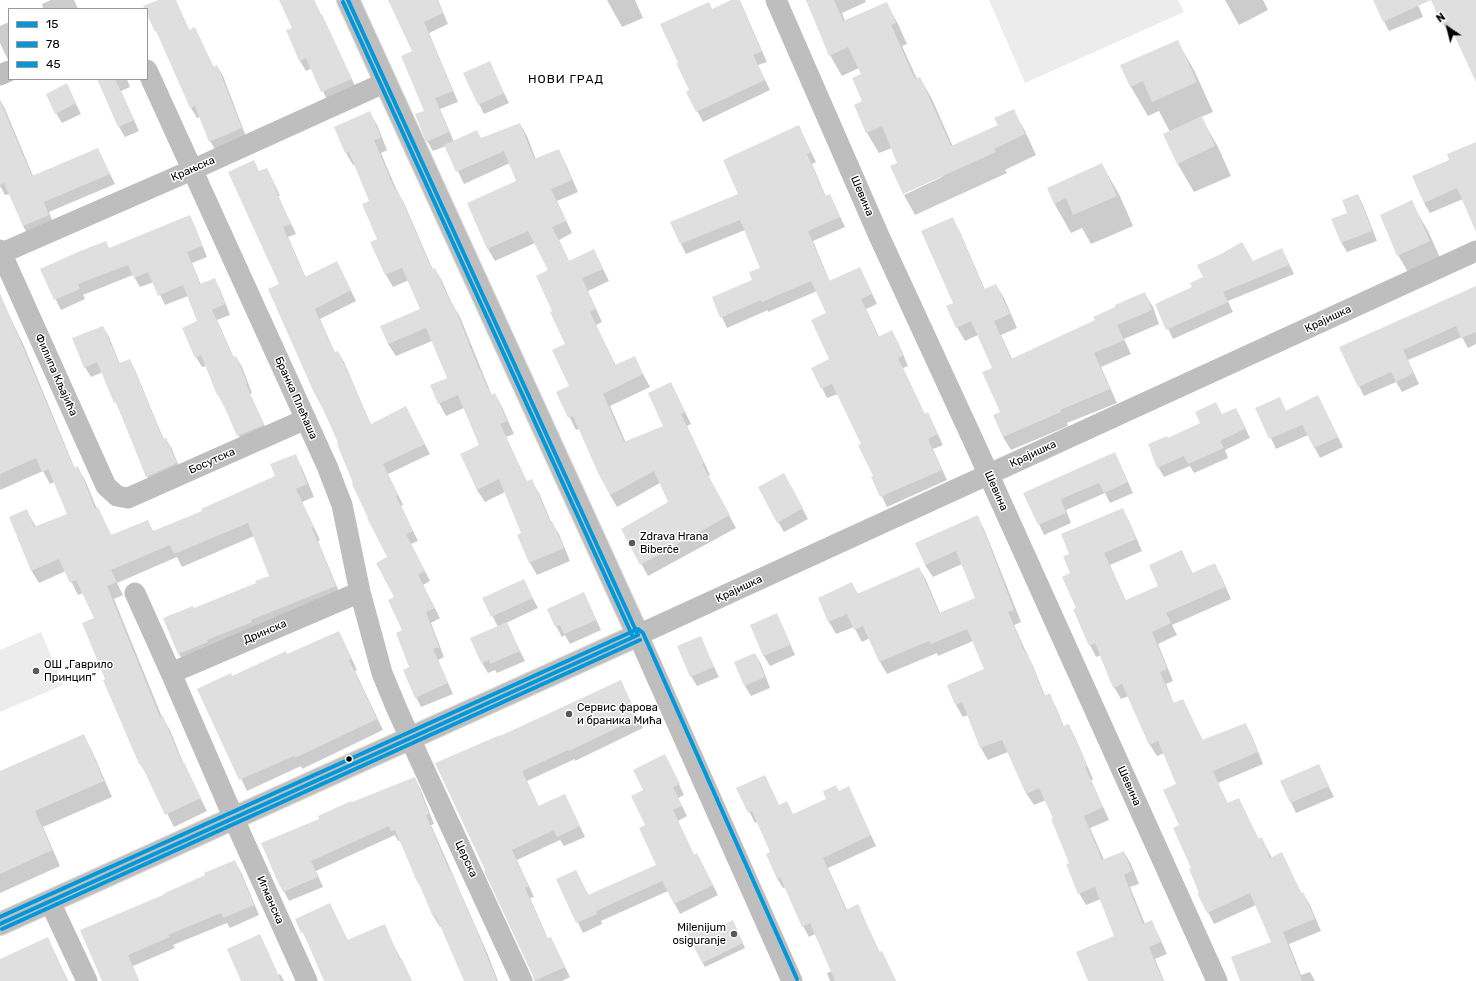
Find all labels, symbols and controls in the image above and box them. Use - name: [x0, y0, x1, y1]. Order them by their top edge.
- legend: [8, 8, 148, 80]
- north arrow: [1428, 8, 1468, 48]
- text: N: [1434, 10, 1448, 25]
- text: 15: [46, 17, 58, 31]
- text: 78: [46, 37, 60, 51]
- text: 45: [46, 57, 61, 71]
- district label: НОВИ ГРАД: [528, 73, 604, 87]
- street label: Крањска: [169, 154, 217, 184]
- street label: Шевина: [848, 174, 876, 218]
- street label: Крајишка: [1303, 302, 1353, 336]
- street label: Филипа Кљајића: [32, 332, 80, 418]
- street label: Бранка Плећаша: [272, 355, 320, 441]
- street label: Крајишка: [1008, 437, 1058, 471]
- street label: Босутска: [187, 445, 237, 477]
- street label: Шевина: [981, 469, 1011, 513]
- place label: Zdrava Hrana Biberče: [640, 530, 708, 556]
- marker: Zdrava Hrana Biberče: [627, 538, 637, 548]
- street label: Крајишка: [714, 572, 764, 606]
- street label: Дринска: [241, 617, 289, 647]
- place label: ОШ „Гаврило Принцип”: [44, 658, 113, 684]
- marker: ОШ „Гаврило Принцип”: [31, 666, 41, 676]
- place label: Сервис фарова и браника Мића: [577, 701, 662, 727]
- marker: Сервис фарова и браника Мића: [564, 709, 574, 719]
- unlabelled marker: [344, 754, 354, 764]
- street label: Шевина: [1114, 764, 1144, 808]
- street label: Церска: [452, 839, 480, 879]
- street label: Игманска: [254, 874, 286, 926]
- place label: Milenijum osiguranje: [672, 921, 726, 947]
- marker: Milenijum osiguranje: [729, 929, 739, 939]

